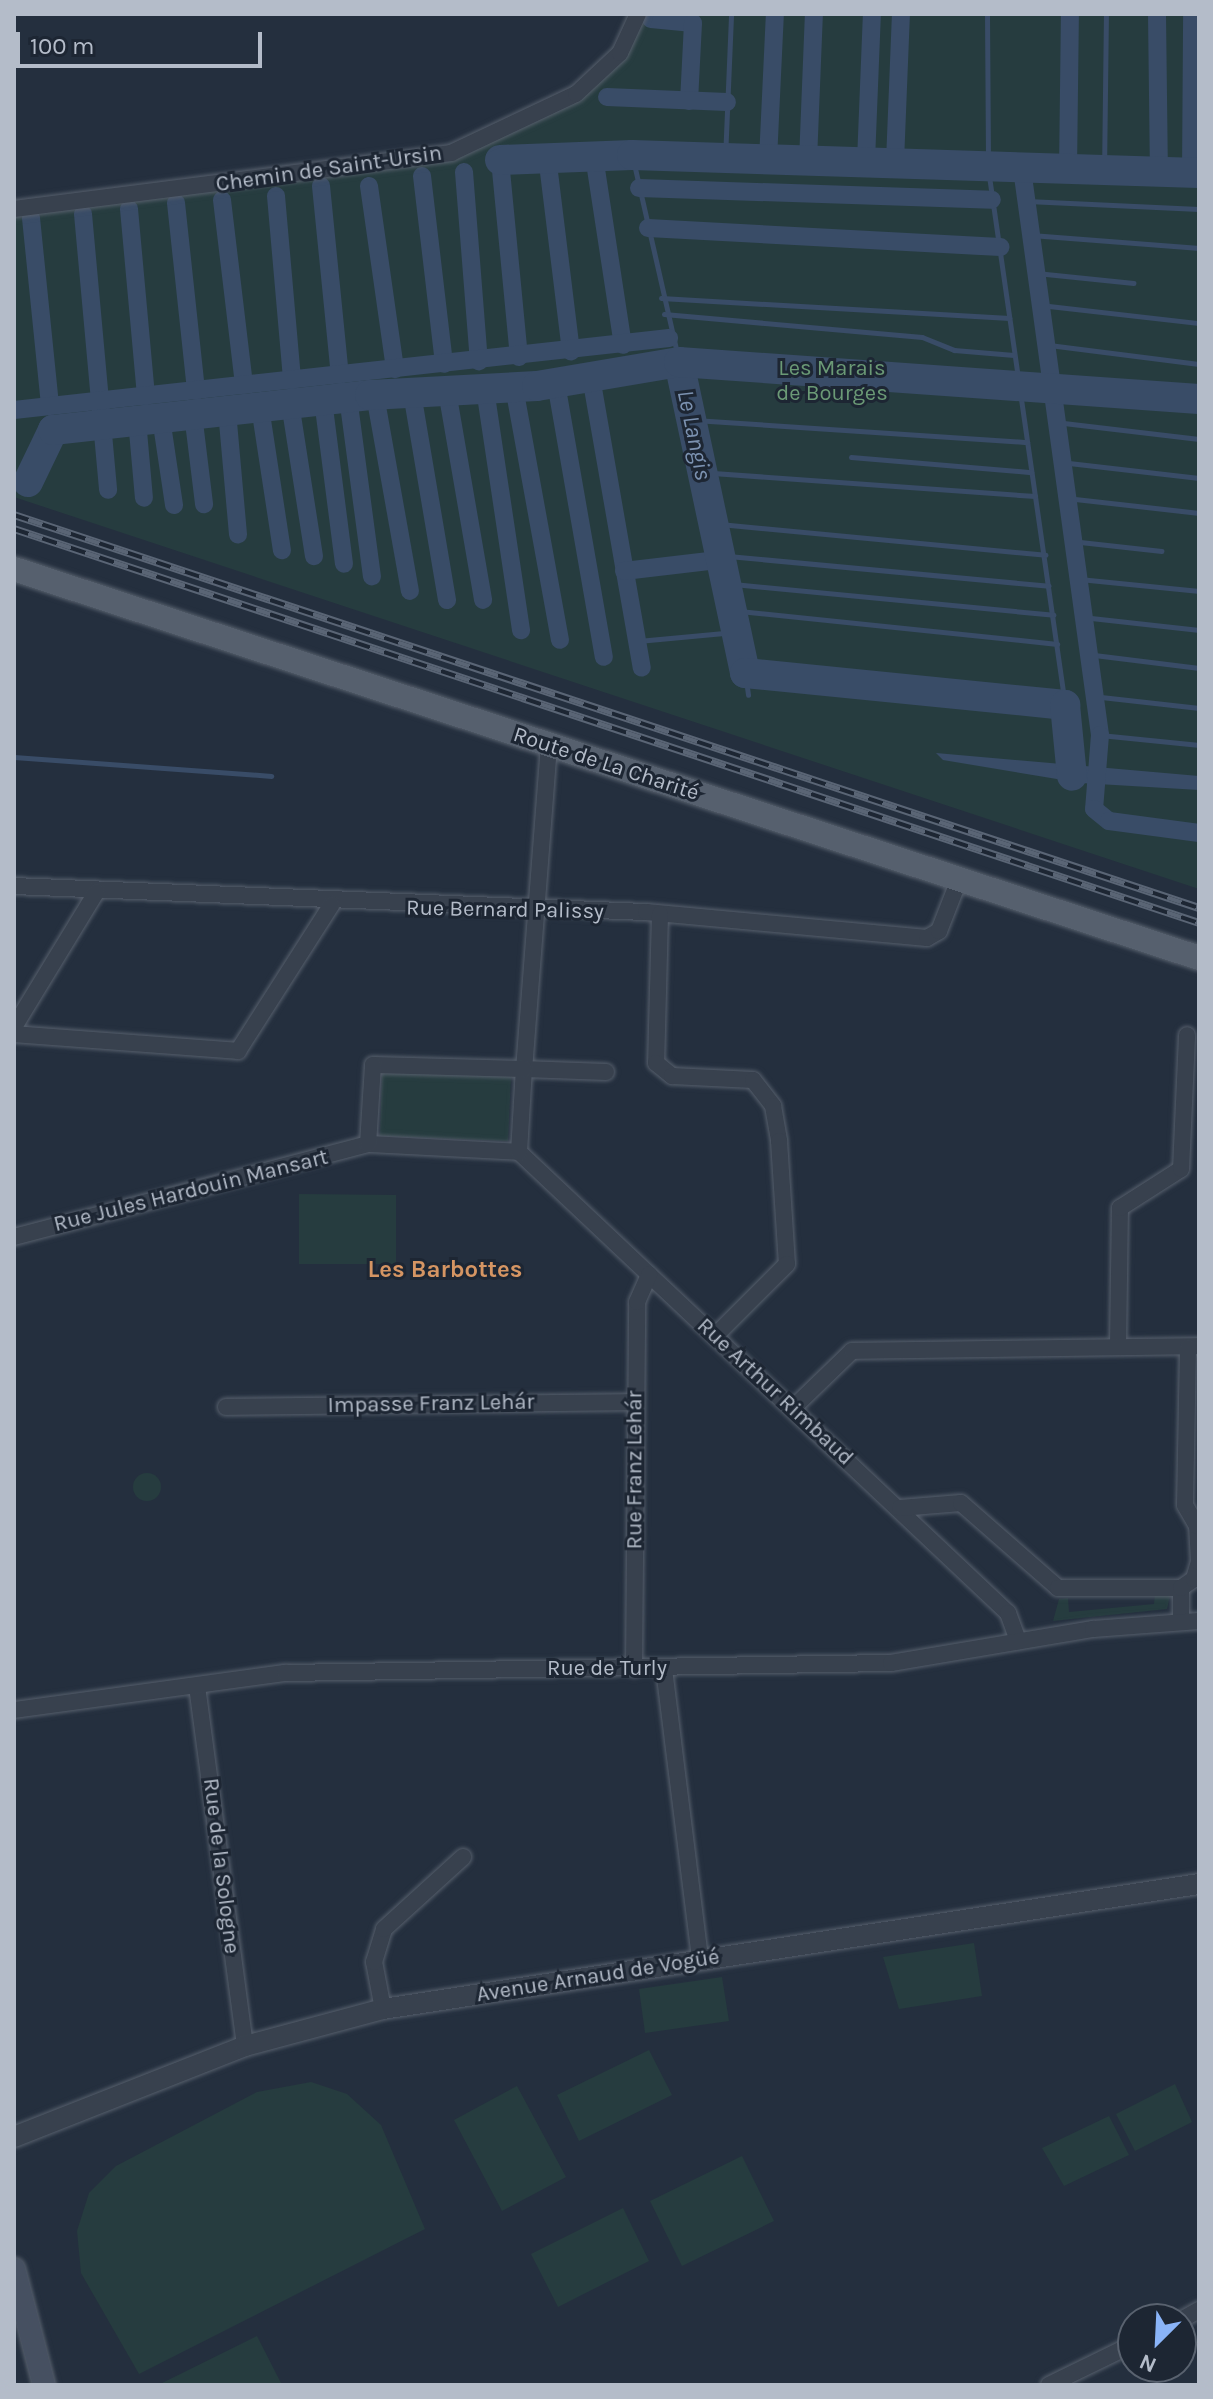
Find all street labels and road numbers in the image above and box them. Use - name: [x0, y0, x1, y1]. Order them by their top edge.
- street label: Chemin de Saint-Ursin: [214, 140, 444, 198]
- street label: Route de La Charité: [510, 722, 702, 806]
- street label: Rue Bernard Palissy: [406, 895, 604, 925]
- street label: Rue Jules Hardouin Mansart: [51, 1144, 331, 1238]
- street label: Rue Arthur Rimbaud: [691, 1313, 859, 1471]
- street label: Impasse Franz Lehár: [327, 1389, 535, 1419]
- street label: Rue Franz Lehár: [622, 1391, 648, 1549]
- street label: Rue de Turly: [547, 1656, 667, 1682]
- street label: Rue de la Sologne: [197, 1777, 245, 1955]
- street label: Avenue Arnaud de Vogüé: [475, 1944, 721, 2008]

